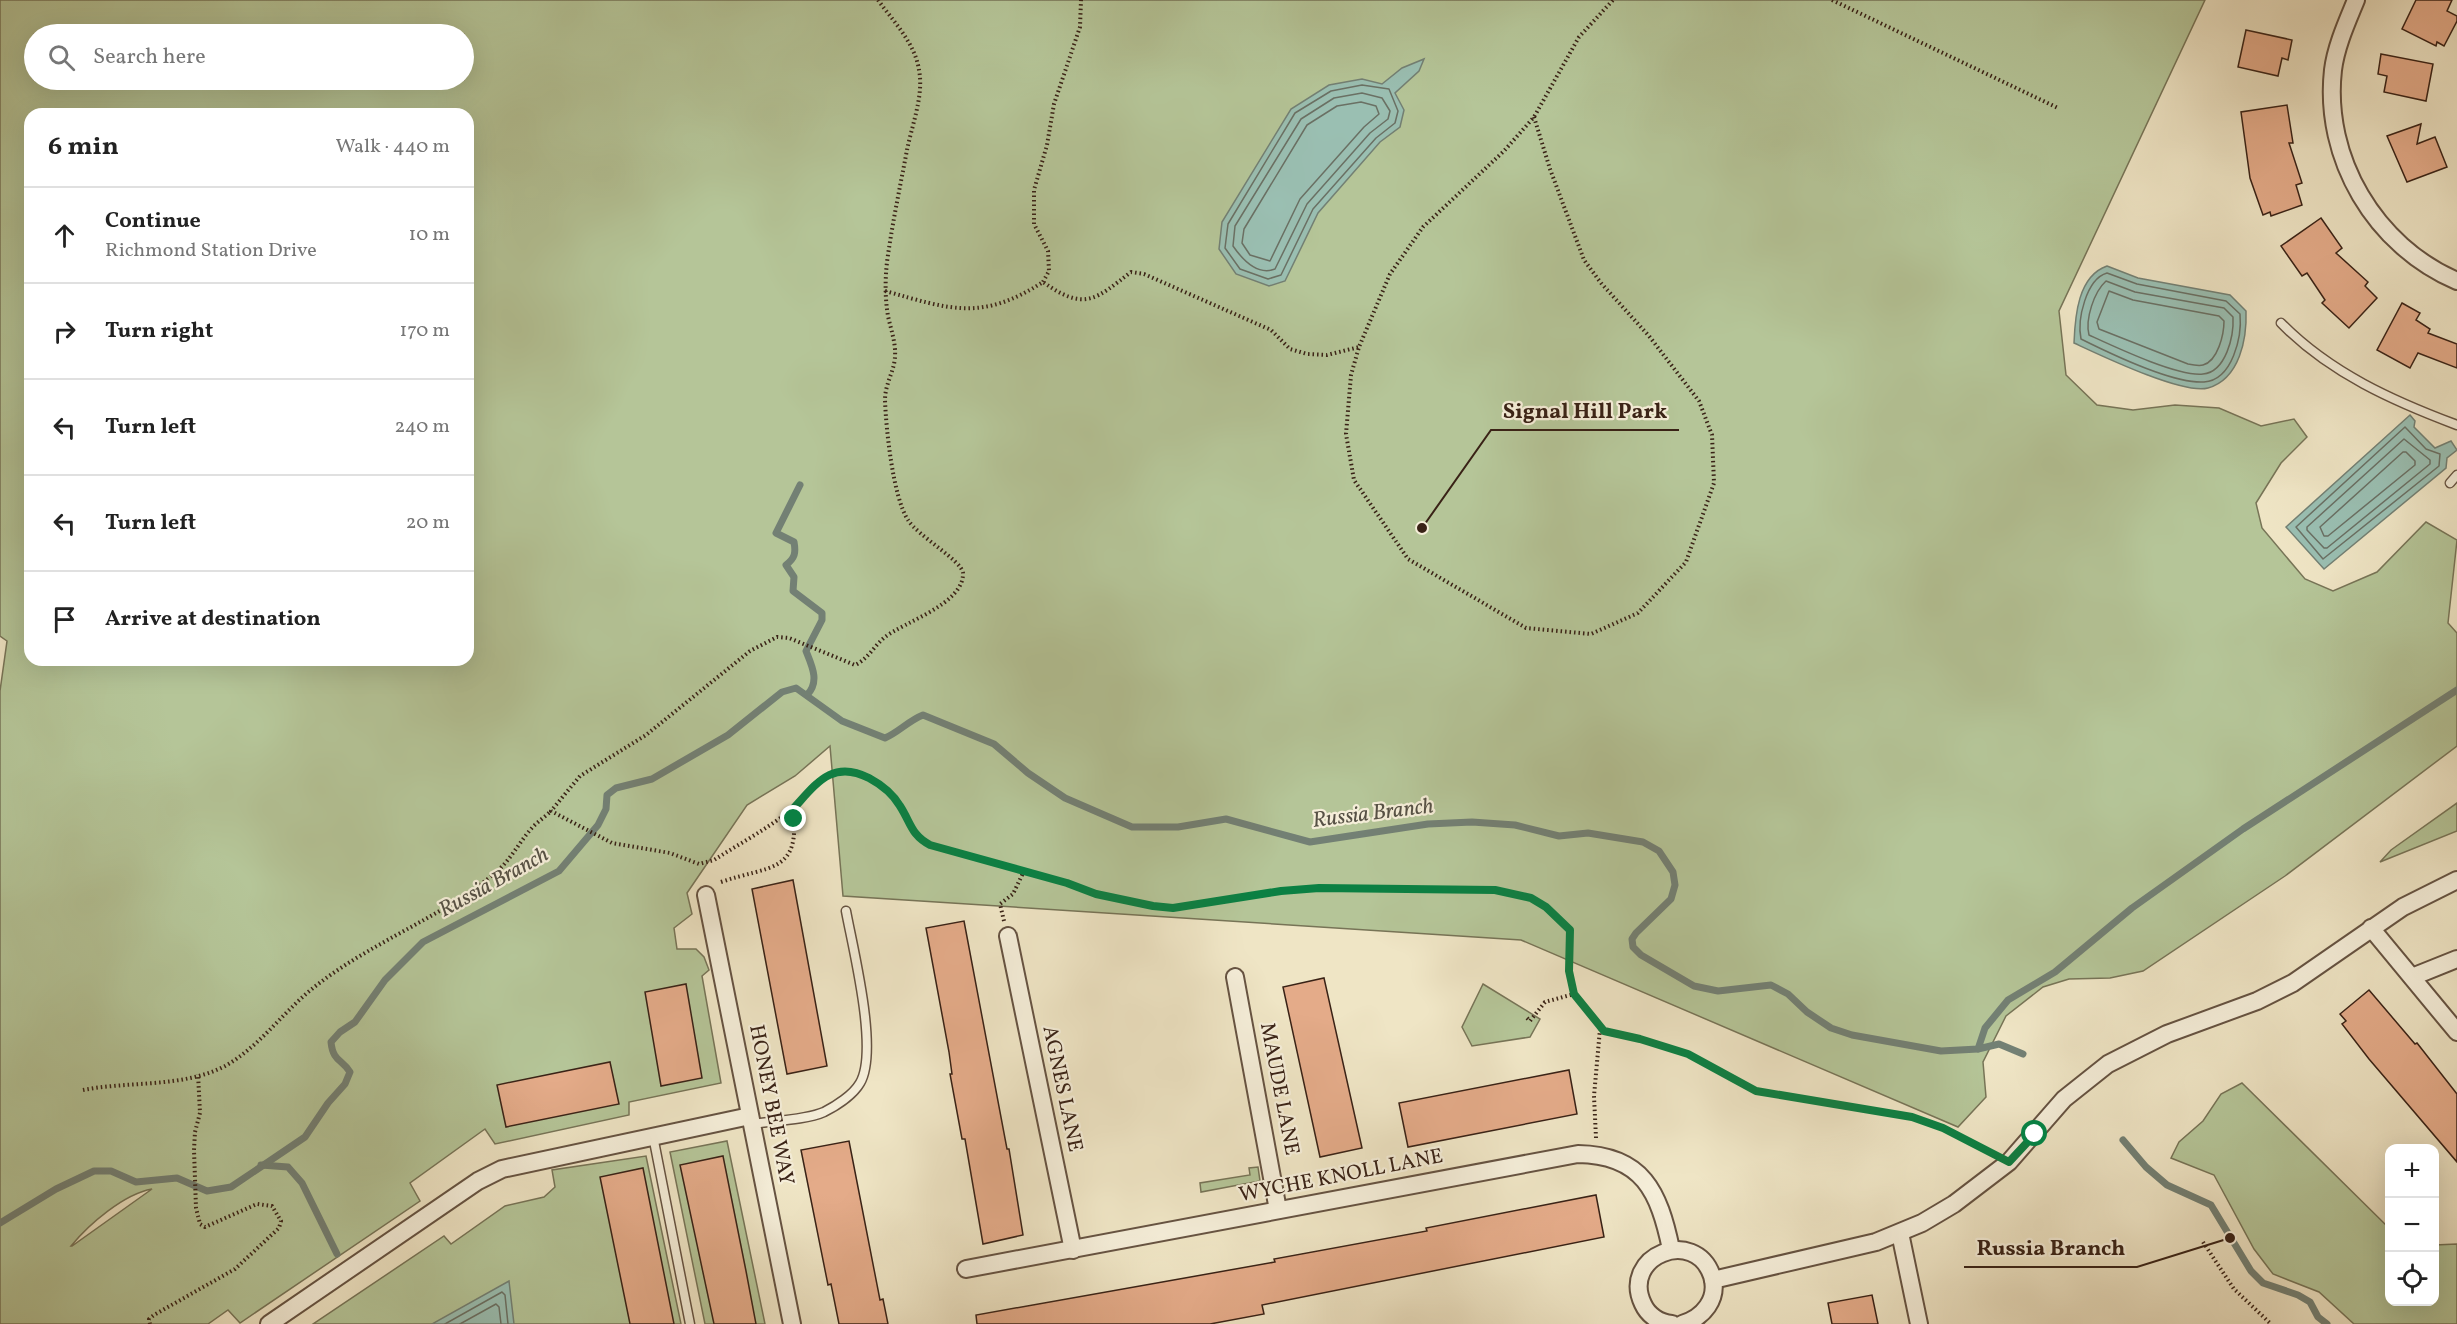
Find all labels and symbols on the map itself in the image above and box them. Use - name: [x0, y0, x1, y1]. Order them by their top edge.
- callout: Signal Hill Park: [1491, 390, 1679, 430]
- text: Signal Hill Park: [1503, 397, 1667, 428]
- water label: Russia Branch: [1311, 791, 1435, 837]
- route end: [780, 805, 806, 831]
- water label: Russia Branch: [433, 840, 555, 926]
- street label: MAUDE LANE: [1252, 1020, 1306, 1158]
- street label: HONEY BEE WAY: [741, 1022, 801, 1188]
- street label: AGNES LANE: [1034, 1023, 1090, 1155]
- route start: [2021, 1120, 2047, 1146]
- street label: WYCHE KNOLL LANE: [1236, 1142, 1446, 1210]
- callout: Russia Branch: [1964, 1227, 2137, 1267]
- text: Russia Branch: [1977, 1234, 2125, 1265]

